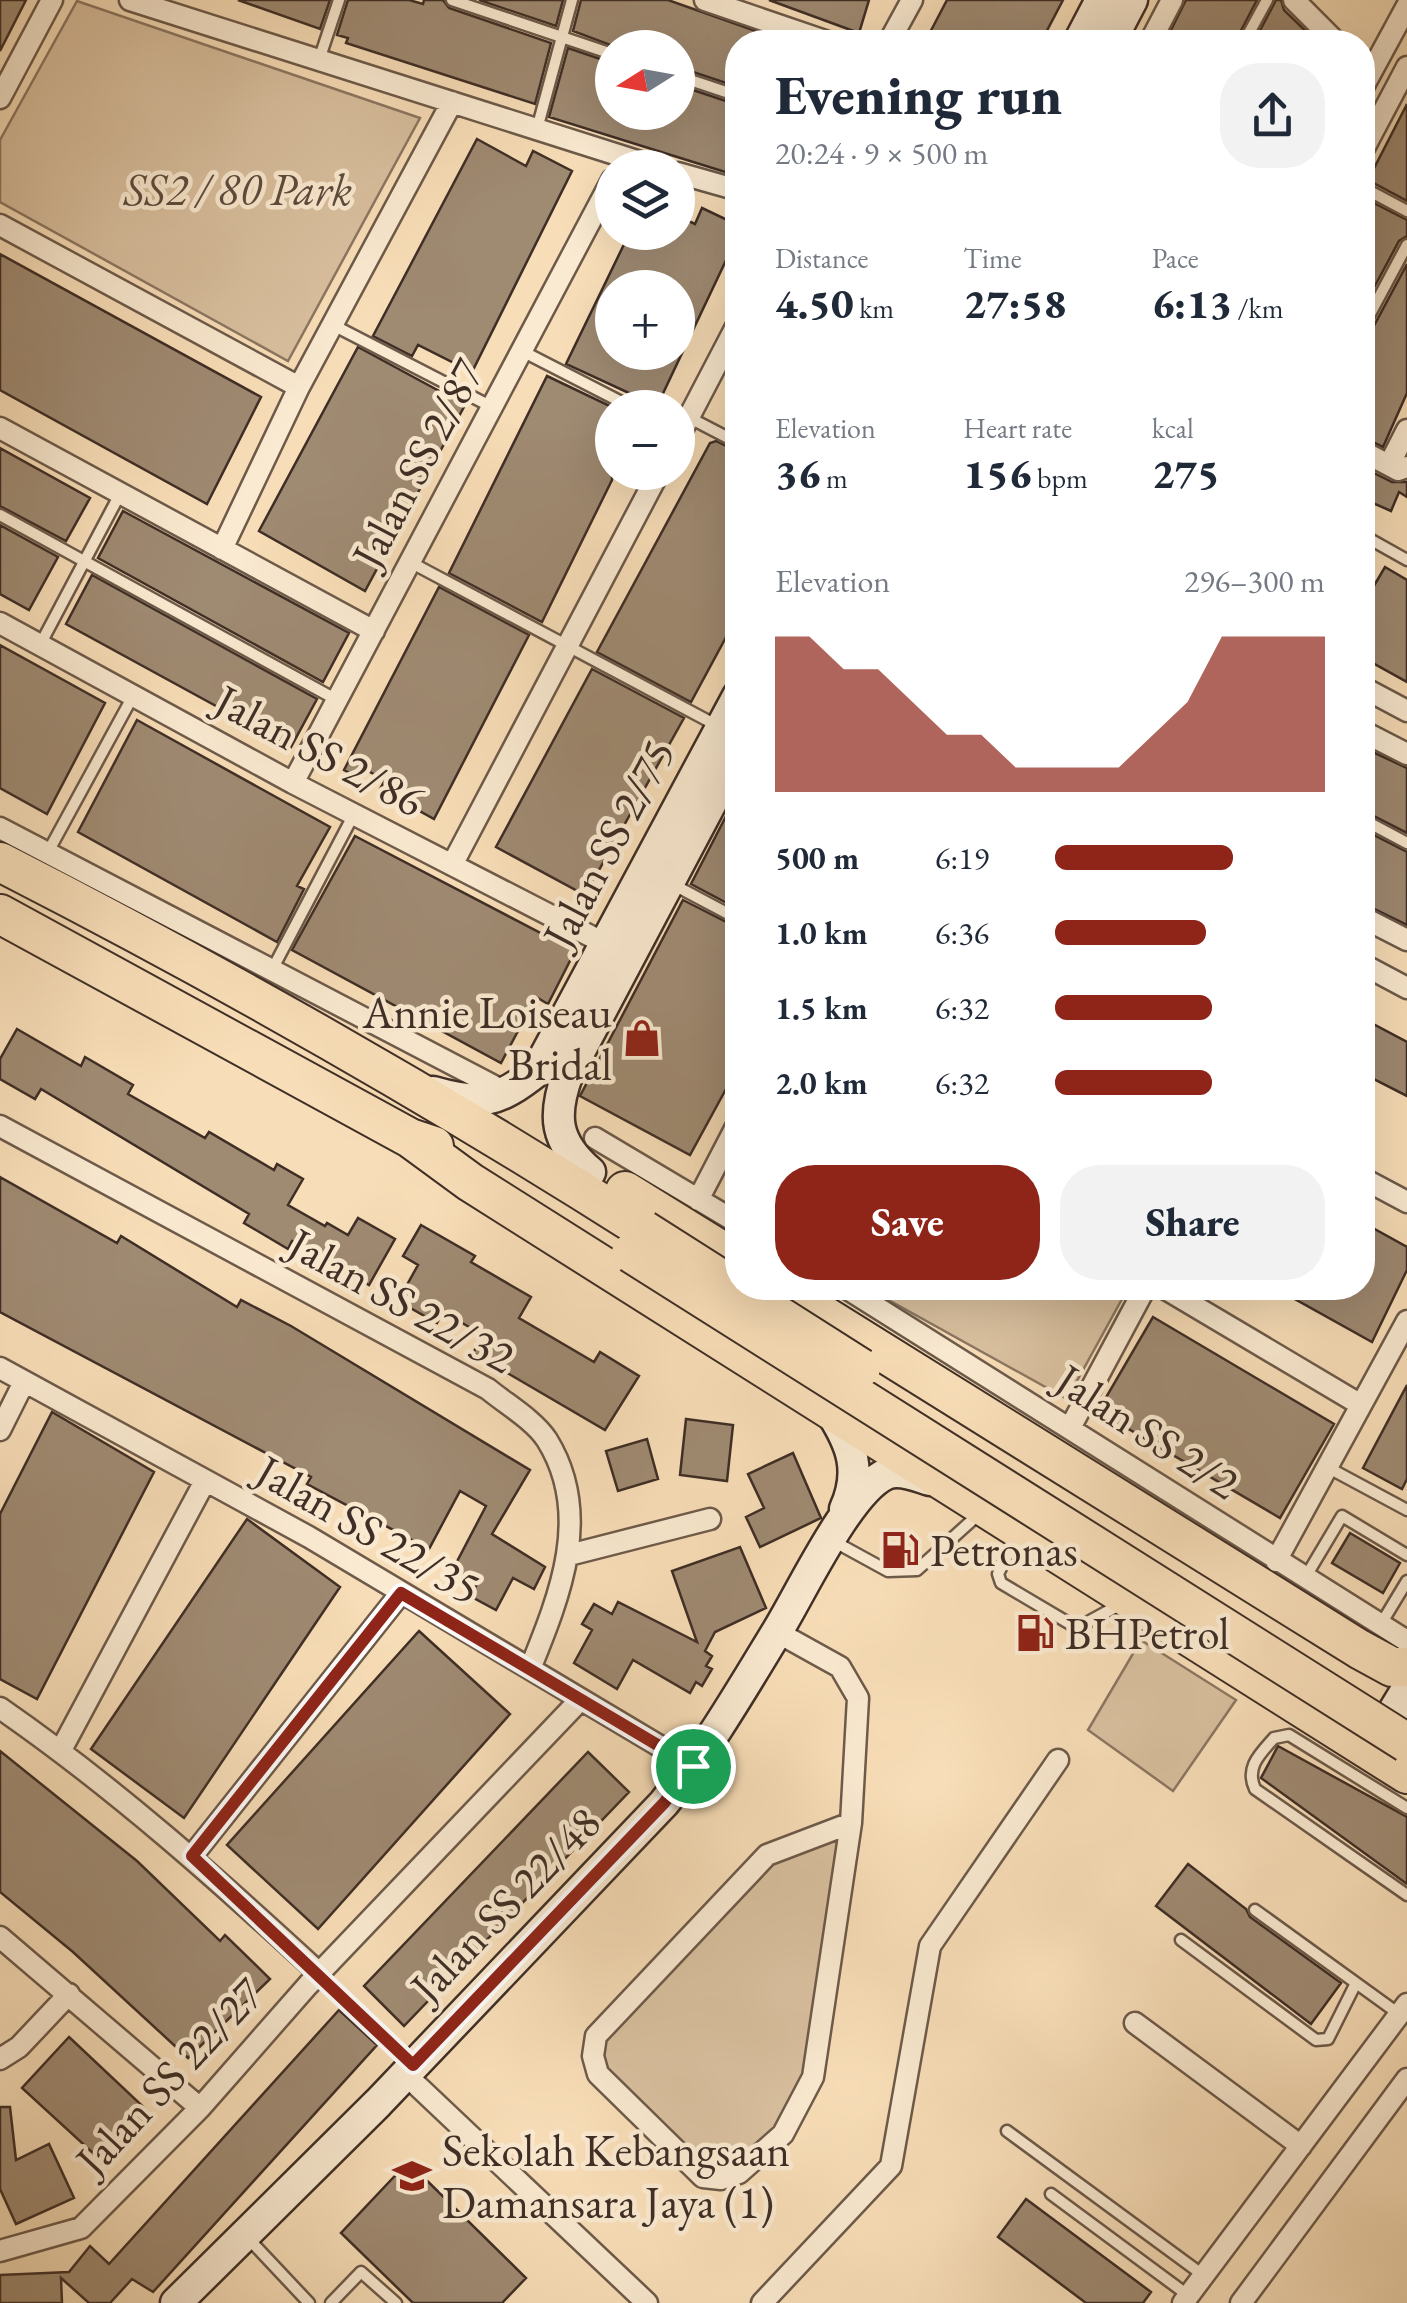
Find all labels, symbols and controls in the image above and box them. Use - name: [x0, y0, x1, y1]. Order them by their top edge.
- north arrow: [595, 30, 695, 130]
- map controls: [595, 30, 695, 490]
- text: Evening run: [775, 59, 1062, 130]
- button: share: [1220, 63, 1325, 168]
- text: 20:24 · 9 × 500 m: [775, 132, 988, 174]
- button: layers: [595, 150, 695, 250]
- park label: SS2 / 80 Park: [123, 160, 352, 218]
- text: Distance: [775, 240, 869, 276]
- text: Time: [963, 240, 1022, 276]
- text: Pace: [1152, 240, 1199, 276]
- button: +: [595, 270, 695, 370]
- text: 4.50: [775, 276, 854, 331]
- text: 27:58: [963, 276, 1066, 331]
- text: 6:13: [1152, 276, 1232, 331]
- text: km: [854, 290, 894, 326]
- text: /km: [1232, 290, 1284, 326]
- street label: Jalan SS 2/87: [336, 348, 496, 581]
- button: −: [595, 390, 695, 490]
- text: Elevation: [775, 410, 876, 446]
- text: Heart rate: [963, 410, 1072, 446]
- text: kcal: [1152, 410, 1194, 446]
- text: 36: [775, 446, 820, 501]
- text: 156: [963, 446, 1031, 501]
- text: 275: [1152, 446, 1220, 501]
- text: m: [820, 460, 848, 496]
- text: bpm: [1031, 460, 1088, 496]
- text: Elevation: [775, 560, 890, 602]
- text: 296–300 m: [1184, 560, 1325, 602]
- street label: Jalan SS 2/86: [202, 669, 434, 829]
- street label: Jalan SS 2/75: [527, 729, 687, 961]
- text: 500 m: [775, 837, 859, 879]
- text: 6:19: [935, 837, 989, 879]
- text: 1.0 km: [775, 912, 868, 954]
- text: 6:36: [935, 912, 989, 954]
- place label: Annie Loiseau Bridal: [361, 983, 612, 1093]
- text: 1.5 km: [775, 987, 868, 1029]
- text: 6:32: [935, 987, 989, 1029]
- shop icon: Annie Loiseau Bridal: [621, 1017, 663, 1059]
- text: 2.0 km: [775, 1062, 868, 1104]
- text: 6:32: [935, 1062, 989, 1104]
- button: Save: [775, 1165, 1040, 1280]
- button: Share: [1060, 1165, 1325, 1280]
- street label: Jalan SS 22/32: [275, 1212, 526, 1386]
- street label: Jalan SS 2/2: [1042, 1348, 1251, 1512]
- street label: Jalan SS 22/35: [243, 1439, 492, 1617]
- place label: Petronas: [930, 1521, 1078, 1579]
- fuel station icon: Petronas: [879, 1529, 921, 1571]
- place label: BHPetrol: [1065, 1604, 1230, 1662]
- fuel station icon: BHPetrol: [1014, 1612, 1056, 1654]
- pin: [651, 1724, 736, 1809]
- icon: arrive: [666, 1739, 721, 1794]
- street label: Jalan SS 22/48: [395, 1794, 613, 2017]
- street label: Jalan SS 22/27: [60, 1965, 276, 2190]
- place label: Sekolah Kebangsaan Damansara Jaya (1): [442, 2121, 790, 2231]
- school or university icon: Sekolah Kebangsaan Damansara Jaya (1): [391, 2155, 433, 2197]

